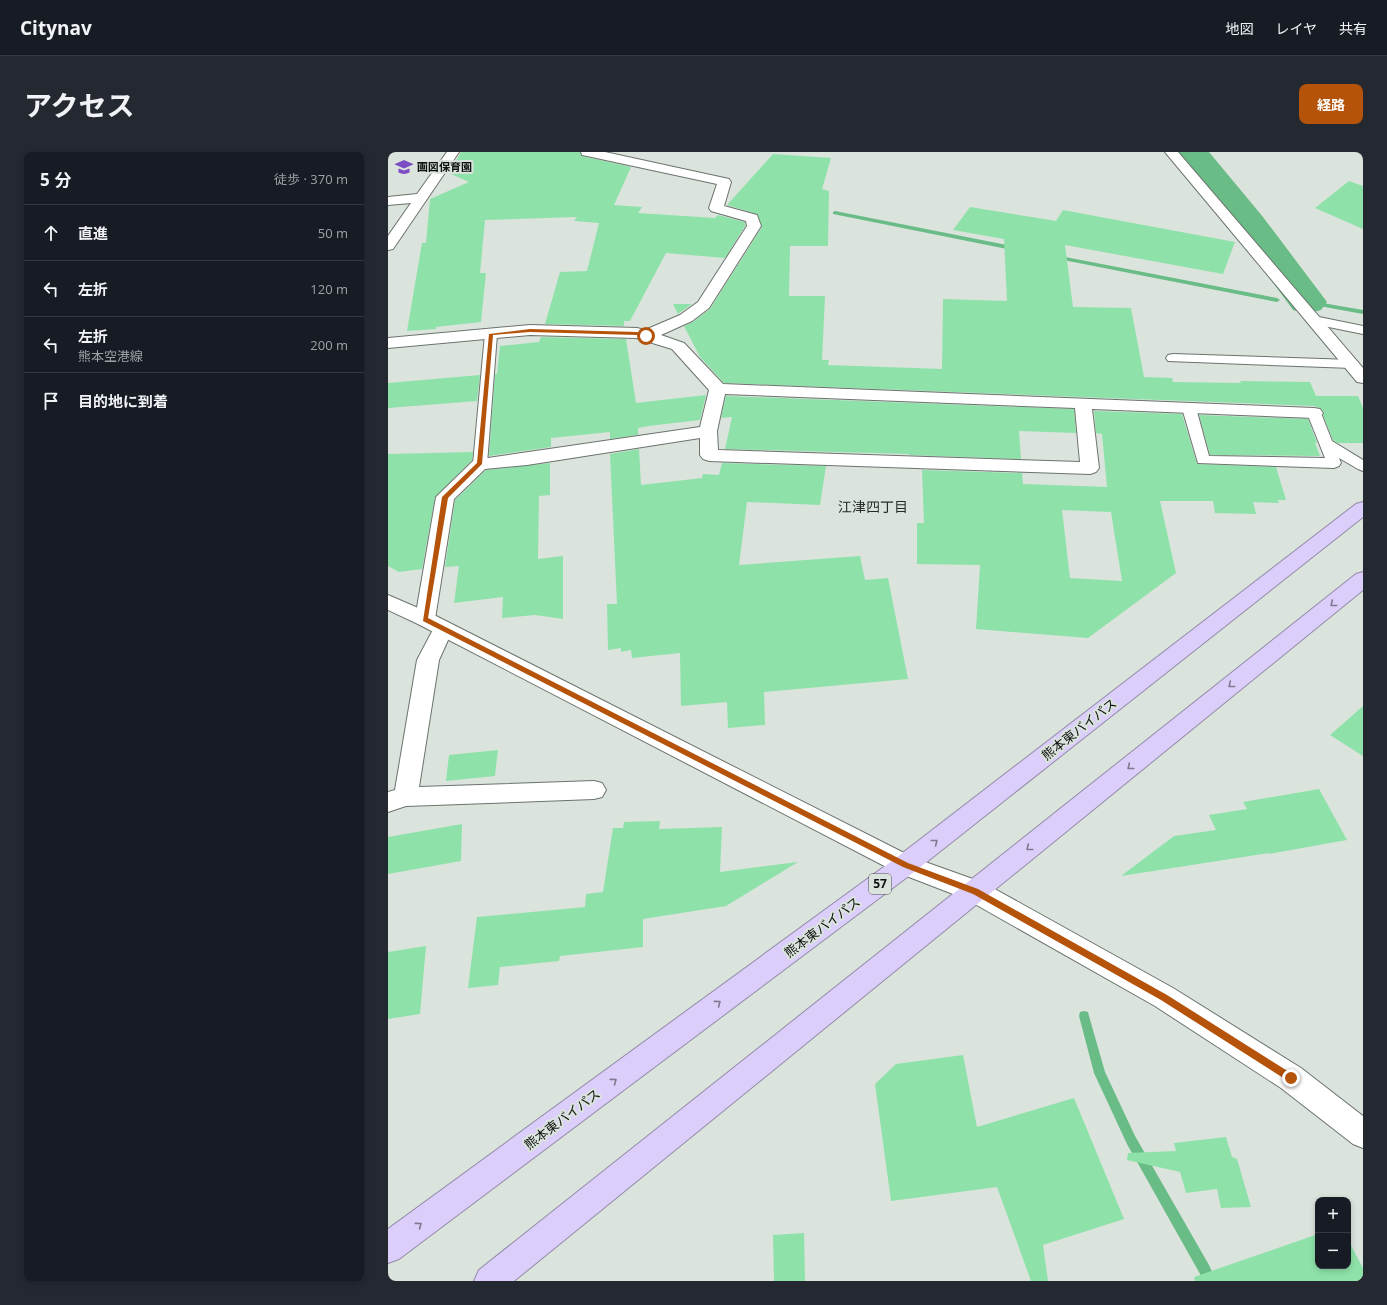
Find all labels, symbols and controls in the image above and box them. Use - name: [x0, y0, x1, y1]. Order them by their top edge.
- text: Citynav: [20, 15, 92, 41]
- text: 地図: [1225, 19, 1253, 38]
- text: レイヤ: [1275, 19, 1317, 38]
- text: 共有: [1339, 19, 1367, 38]
- button: 経路: [1299, 84, 1363, 124]
- text: アクセス: [24, 86, 135, 124]
- school or university icon: 画図保育園: [394, 157, 414, 177]
- place label: 画図保育園: [417, 159, 472, 174]
- text: 5 分: [40, 168, 71, 191]
- text: 徒歩 · 370 m: [274, 170, 348, 188]
- icon: ahead: [40, 222, 62, 244]
- text: 直進: [78, 223, 108, 243]
- text: 50 m: [318, 224, 348, 242]
- icon: left: [40, 278, 62, 300]
- text: 左折: [78, 279, 108, 299]
- text: 120 m: [310, 280, 348, 298]
- text: 左折: [78, 326, 108, 346]
- route start: [637, 327, 655, 345]
- icon: left: [40, 334, 62, 356]
- text: 200 m: [310, 336, 348, 354]
- text: 熊本空港線: [78, 347, 143, 365]
- icon: arrive: [40, 390, 62, 412]
- text: 目的地に到着: [78, 391, 168, 411]
- district label: 江津四丁目: [838, 497, 908, 516]
- one-way arrow: [1330, 599, 1337, 606]
- one-way arrow: [1229, 681, 1236, 688]
- street label: 熊本東バイパス: [1038, 694, 1120, 764]
- one-way arrow: [1128, 762, 1135, 769]
- one-way arrow: [930, 840, 937, 847]
- one-way arrow: [1026, 844, 1033, 851]
- road number: 57: [869, 874, 891, 894]
- street label: 熊本東バイパス: [780, 893, 864, 961]
- one-way arrow: [714, 1001, 721, 1008]
- route end: [1282, 1069, 1300, 1087]
- one-way arrow: [609, 1078, 616, 1085]
- street label: 熊本東バイパス: [520, 1085, 604, 1153]
- map controls: [1315, 1197, 1351, 1269]
- button: +: [1315, 1197, 1351, 1233]
- one-way arrow: [415, 1222, 422, 1229]
- button: −: [1315, 1233, 1351, 1269]

